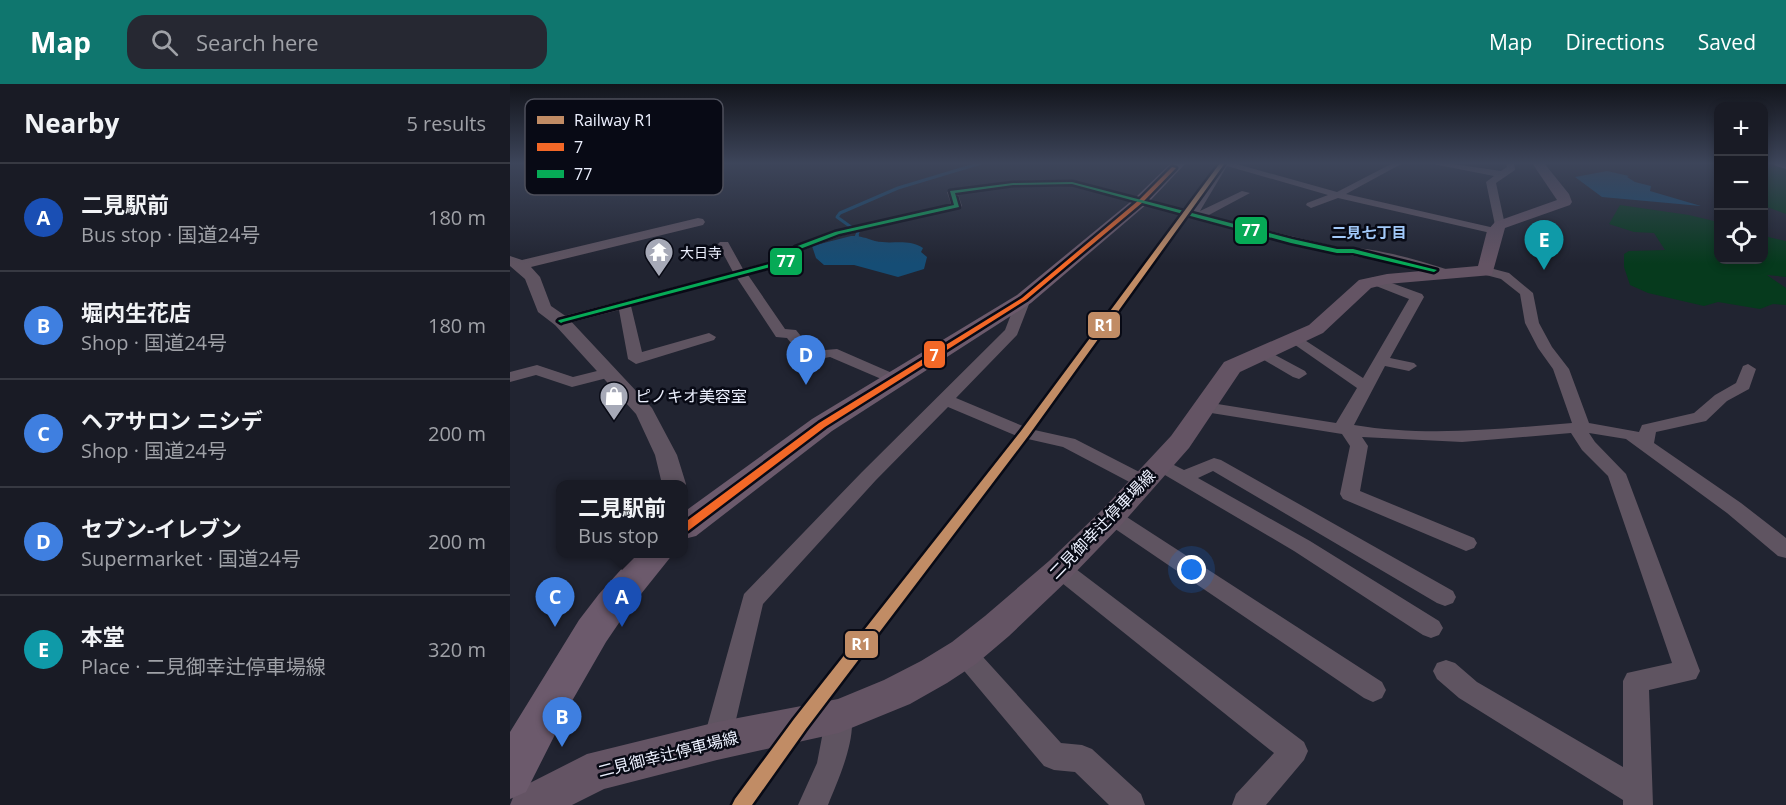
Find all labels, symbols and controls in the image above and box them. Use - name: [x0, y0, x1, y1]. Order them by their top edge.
- search box: [127, 15, 547, 69]
- text: Map: [30, 23, 91, 61]
- icon: search: [148, 26, 181, 59]
- text: Search here: [196, 27, 319, 57]
- text: Map: [1489, 28, 1532, 56]
- text: Directions: [1565, 28, 1665, 56]
- text: Saved: [1698, 28, 1756, 56]
- legend: [525, 99, 723, 195]
- map controls: [1714, 102, 1768, 264]
- button: +: [1714, 102, 1768, 156]
- text: Nearby: [24, 105, 119, 141]
- text: Railway R1: [574, 109, 653, 131]
- text: 5 results: [406, 110, 486, 137]
- text: 7: [574, 136, 583, 158]
- button: −: [1714, 156, 1768, 210]
- text: 77: [574, 163, 592, 185]
- text: 二見駅前: [81, 189, 169, 219]
- text: A: [37, 204, 50, 231]
- text: 180 m: [428, 204, 486, 231]
- button: locate: [1714, 210, 1768, 264]
- line badge: 77: [1234, 216, 1268, 245]
- text: 77: [1242, 219, 1260, 241]
- pin: E: [1524, 220, 1564, 270]
- text: Bus stop · 国道24号: [81, 221, 260, 248]
- district label: 二見七丁目: [1331, 222, 1407, 242]
- temple icon: 大日寺: [643, 236, 675, 278]
- place label: 大日寺: [680, 243, 722, 262]
- line badge: 77: [769, 247, 803, 276]
- text: 77: [777, 250, 795, 272]
- text: 堀内生花店: [81, 297, 191, 327]
- line badge: R1: [1087, 311, 1121, 339]
- text: B: [37, 312, 50, 339]
- text: 180 m: [428, 312, 486, 339]
- text: R1: [1094, 314, 1114, 336]
- text: Shop · 国道24号: [81, 329, 227, 356]
- pin: D: [786, 336, 826, 385]
- line badge: 7: [923, 340, 946, 369]
- text: 7: [929, 344, 939, 366]
- shop icon: ピノキオ美容室: [598, 380, 630, 422]
- place label: ピノキオ美容室: [635, 385, 747, 407]
- text: ヘアサロン ニシデ: [81, 405, 263, 435]
- text: C: [37, 420, 50, 447]
- text: 200 m: [428, 420, 486, 447]
- text: Shop · 国道24号: [81, 437, 227, 464]
- street label: 二見御幸辻停車場線: [1044, 465, 1160, 583]
- popup: [556, 480, 688, 558]
- text: 二見駅前: [578, 492, 666, 522]
- text: セブン-イレブン: [81, 513, 242, 543]
- text: Bus stop: [578, 522, 659, 549]
- text: D: [36, 528, 51, 555]
- text: 200 m: [428, 528, 486, 555]
- text: Supermarket · 国道24号: [81, 545, 301, 572]
- your location: [1177, 555, 1206, 584]
- pin: C: [536, 578, 574, 627]
- pin: A: [602, 578, 642, 627]
- text: 本堂: [81, 621, 125, 651]
- line badge: R1: [844, 630, 879, 659]
- text: R1: [851, 633, 871, 655]
- text: E: [38, 636, 49, 663]
- text: 320 m: [428, 636, 486, 663]
- text: Place · 二見御幸辻停車場線: [81, 653, 326, 680]
- pin: B: [542, 698, 582, 747]
- street label: 二見御幸辻停車場線: [595, 726, 741, 782]

